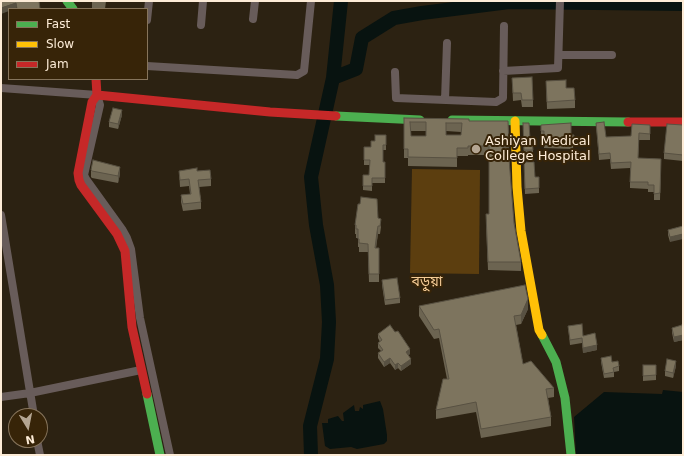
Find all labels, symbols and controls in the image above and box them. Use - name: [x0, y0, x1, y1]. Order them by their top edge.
- legend: [8, 8, 148, 80]
- text: Fast: [46, 17, 70, 31]
- text: Slow: [46, 37, 74, 51]
- text: Jam: [46, 57, 69, 71]
- place label: Ashiyan Medical College Hospital: [485, 134, 591, 165]
- marker: Ashiyan Medical College Hospital: [470, 143, 482, 155]
- district label: বড়ুয়া: [412, 274, 442, 290]
- north arrow: [8, 408, 48, 448]
- text: N: [24, 432, 36, 447]

